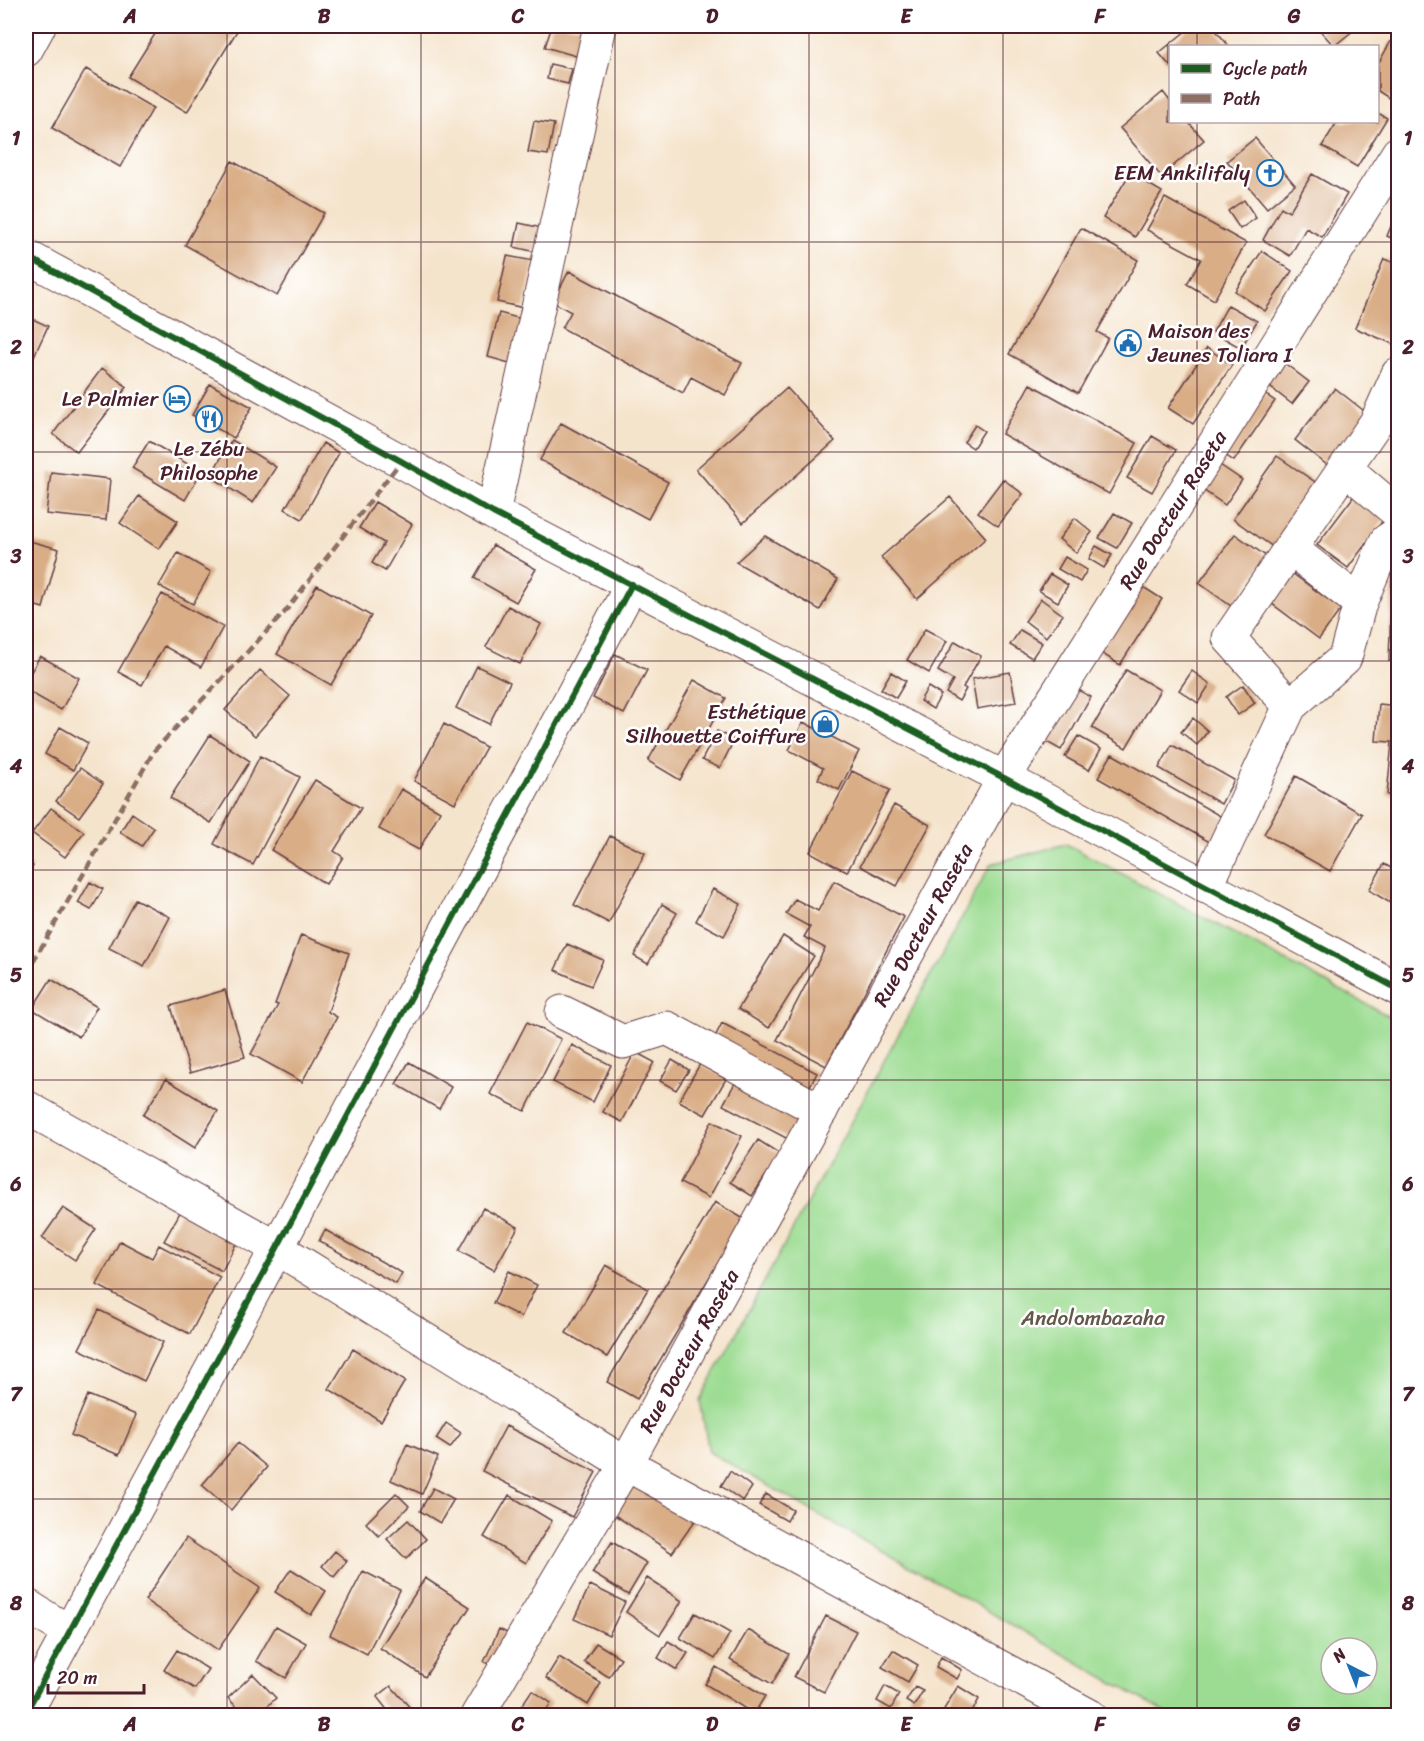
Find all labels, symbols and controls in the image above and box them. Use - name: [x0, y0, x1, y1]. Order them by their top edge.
- text: A: [122, 0, 137, 34]
- text: B: [318, 0, 331, 34]
- text: C: [511, 0, 525, 34]
- text: D: [706, 0, 719, 34]
- text: E: [900, 0, 913, 34]
- text: F: [1094, 0, 1107, 34]
- text: G: [1287, 0, 1301, 34]
- legend: [1169, 45, 1379, 123]
- text: Cycle path: [1223, 53, 1307, 85]
- text: Path: [1223, 83, 1260, 115]
- text: 1: [12, 121, 21, 156]
- text: 1: [1404, 121, 1413, 156]
- place label: EEM Ankilifaly: [1114, 154, 1250, 192]
- church icon: EEM Ankilifaly: [1255, 158, 1285, 188]
- place label: Maison des Jeunes Toliara I: [1147, 312, 1294, 374]
- public building icon: Maison des Jeunes Toliara I: [1113, 328, 1143, 358]
- text: 2: [9, 330, 22, 365]
- text: 2: [1401, 330, 1414, 365]
- place label: Le Palmier: [62, 380, 159, 418]
- hotel icon: Le Palmier: [162, 384, 192, 414]
- restaurant icon: Le Zébu Philosophe: [194, 404, 224, 434]
- street label: Rue Docteur Raseta: [1109, 422, 1238, 597]
- place label: Le Zébu Philosophe: [160, 430, 258, 492]
- text: 3: [10, 539, 22, 574]
- text: 3: [1402, 539, 1414, 574]
- place label: Esthétique Silhouette Coiffure: [626, 693, 806, 755]
- shop icon: Esthétique Silhouette Coiffure: [810, 709, 840, 739]
- text: 4: [9, 749, 23, 784]
- text: 4: [1401, 749, 1415, 784]
- street label: Rue Docteur Raseta: [862, 836, 984, 1014]
- text: 5: [10, 958, 22, 993]
- text: 5: [1402, 958, 1414, 993]
- text: 6: [9, 1167, 22, 1202]
- text: 6: [1401, 1167, 1414, 1202]
- street label: Rue Docteur Raseta: [628, 1262, 750, 1440]
- park label: Andolombazaha: [1020, 1299, 1165, 1337]
- text: 7: [10, 1377, 23, 1412]
- text: 7: [1402, 1377, 1415, 1412]
- text: 8: [9, 1586, 23, 1621]
- text: 8: [1401, 1586, 1415, 1621]
- north arrow: [1319, 1636, 1379, 1696]
- text: N: [1325, 1640, 1354, 1670]
- scale bar: [48, 1657, 144, 1695]
- text: 20 m: [57, 1662, 97, 1694]
- text: A: [122, 1707, 137, 1741]
- text: B: [318, 1707, 331, 1741]
- text: C: [511, 1707, 525, 1741]
- text: D: [706, 1707, 719, 1741]
- text: E: [900, 1707, 913, 1741]
- text: F: [1094, 1707, 1107, 1741]
- text: G: [1287, 1707, 1301, 1741]

